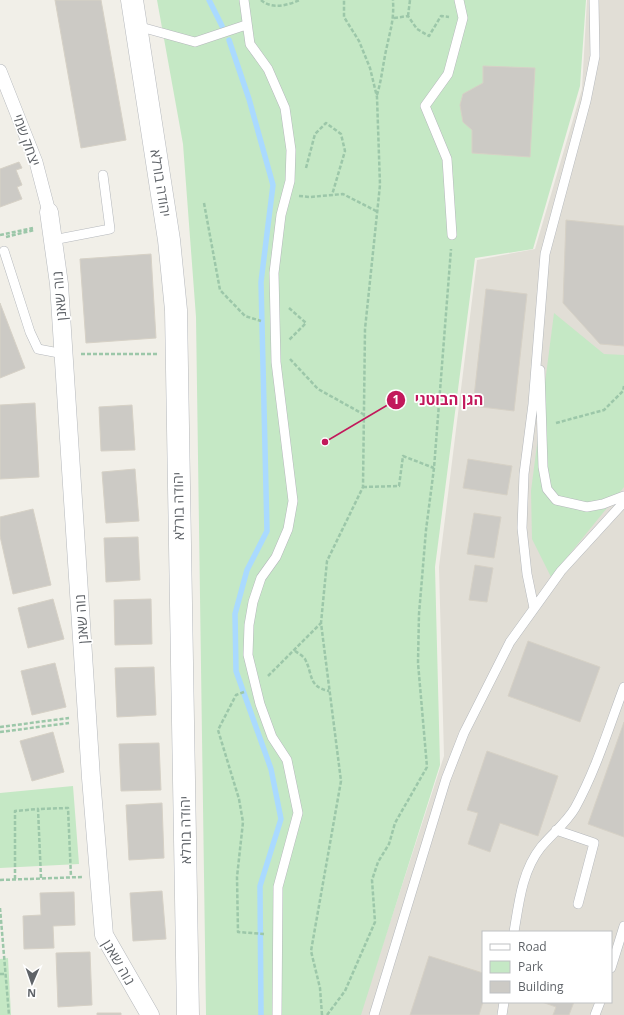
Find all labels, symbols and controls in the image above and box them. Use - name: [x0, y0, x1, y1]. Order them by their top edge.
- street label: יצחק שמי: [9, 111, 45, 169]
- street label: יהודה בורלא: [146, 148, 176, 218]
- street label: נוה שאנן: [47, 270, 71, 322]
- callout: הגן הבוטני: [386, 387, 491, 414]
- text: הגן הבוטני: [415, 389, 483, 409]
- text: 1: [393, 391, 399, 408]
- street label: יהודה בורלא: [168, 472, 188, 540]
- street label: נוה שאנן: [70, 594, 92, 644]
- street label: יהודה בורלא: [175, 796, 195, 864]
- legend: [482, 931, 612, 1003]
- street label: נוה שאנן: [98, 936, 140, 988]
- text: Road: [518, 938, 547, 955]
- text: Park: [518, 958, 544, 975]
- north arrow: [12, 963, 52, 1003]
- text: Building: [518, 978, 564, 995]
- text: N: [27, 986, 36, 1001]

